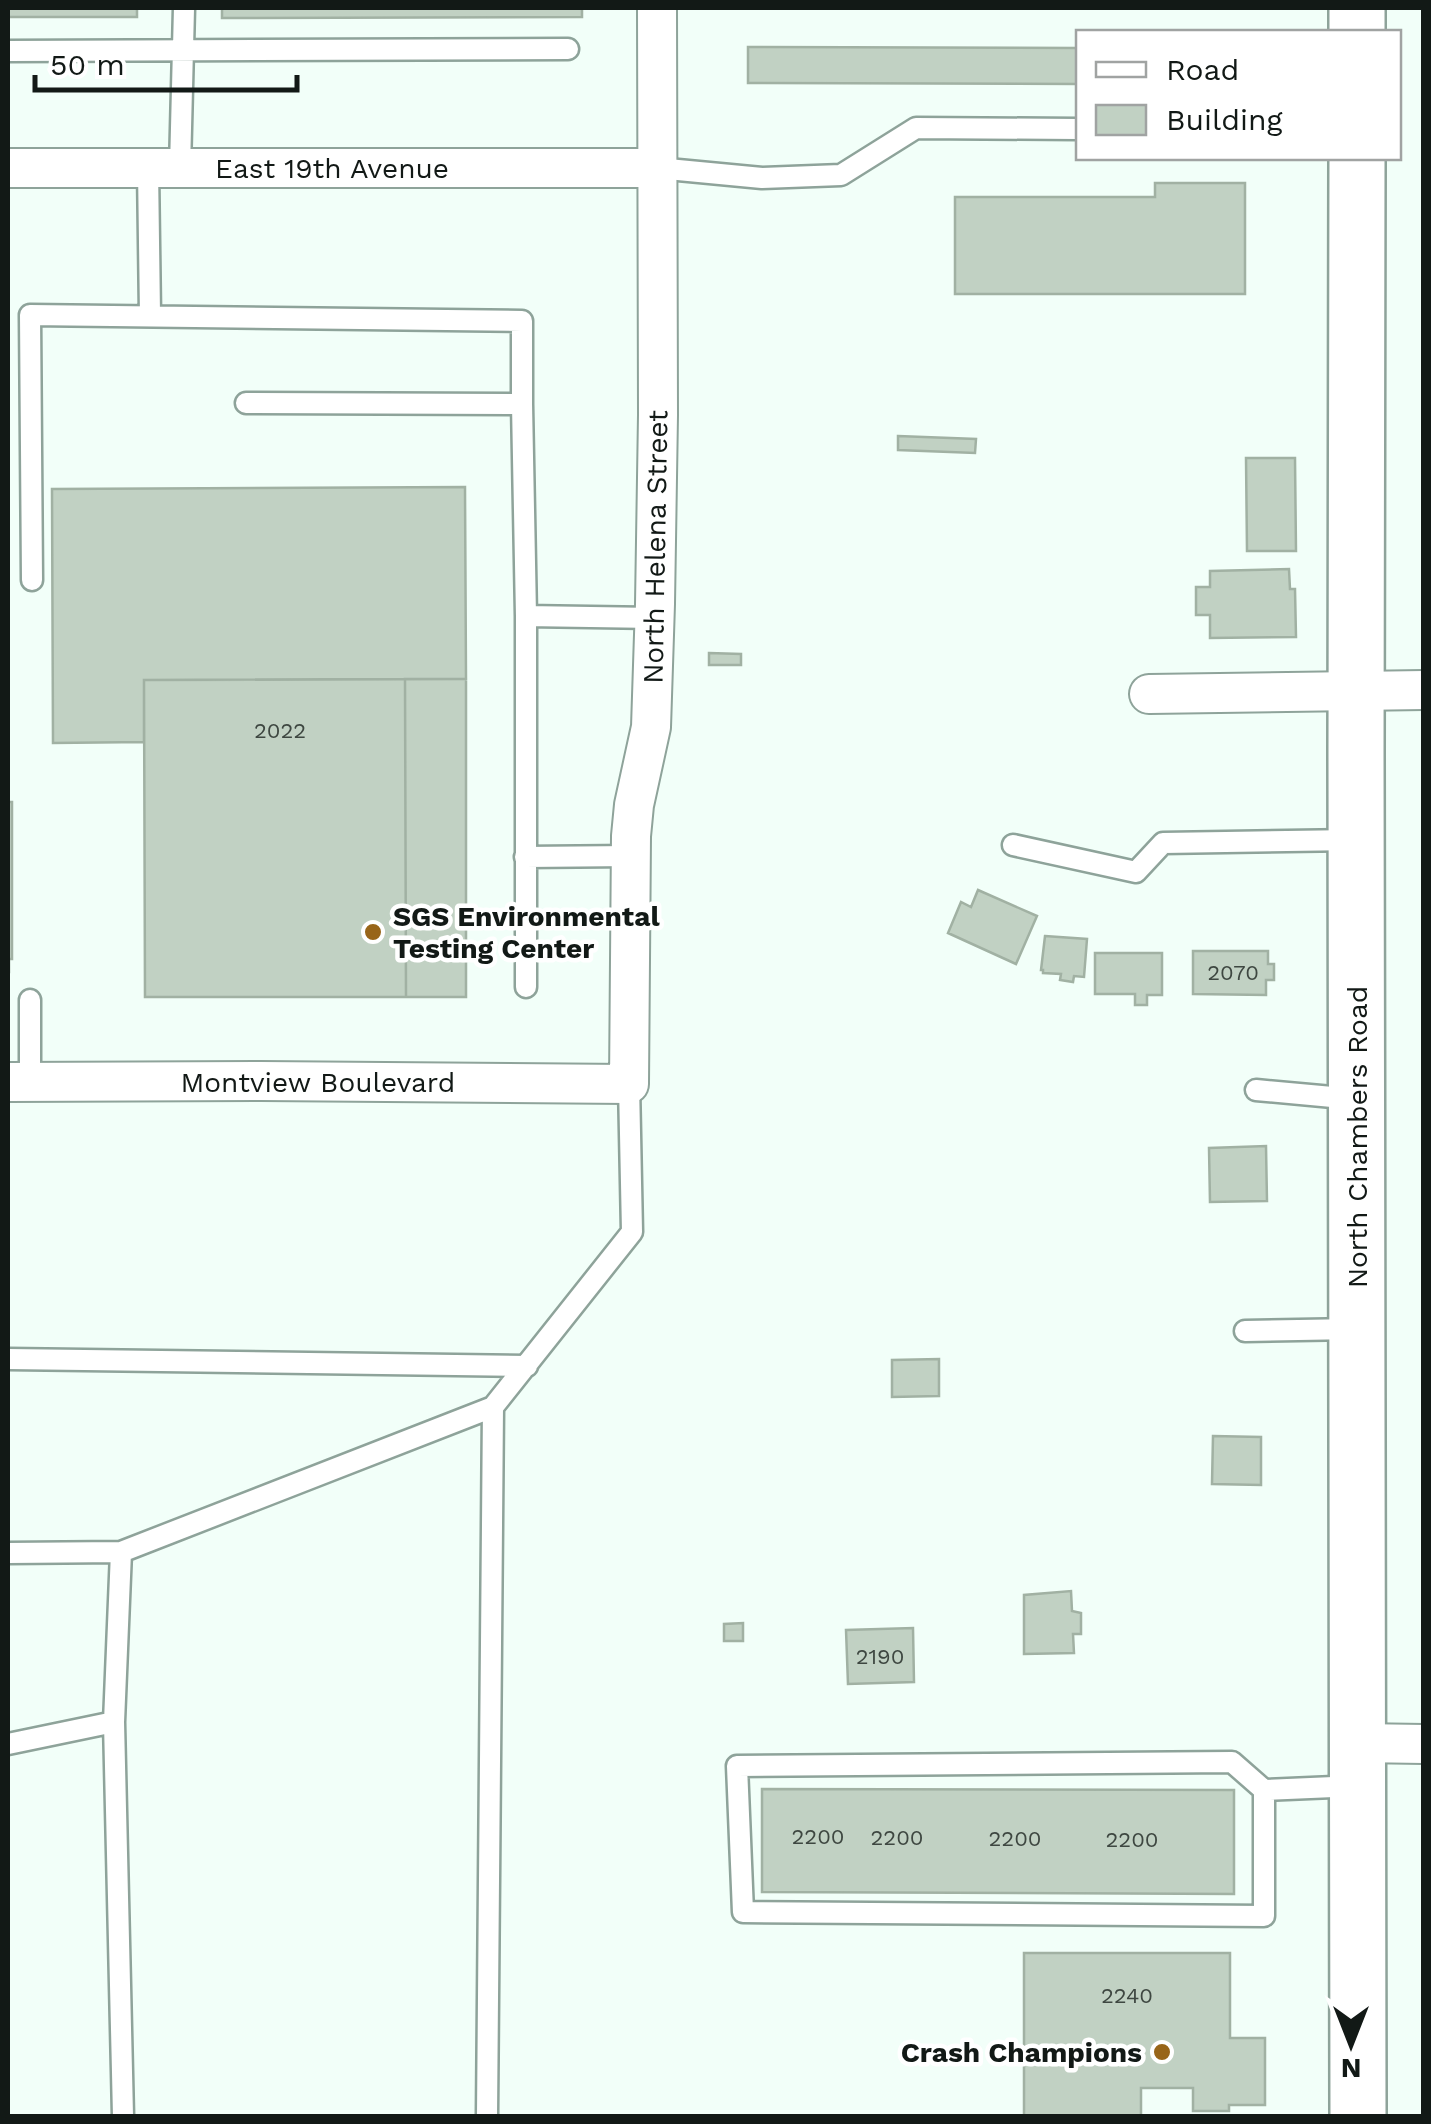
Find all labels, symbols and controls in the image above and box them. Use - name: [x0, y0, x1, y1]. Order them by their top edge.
- scale bar: [35, 30, 298, 92]
- legend: [1076, 30, 1401, 160]
- text: 50 m: [50, 47, 125, 82]
- text: Road: [1166, 52, 1239, 87]
- text: Building: [1166, 102, 1283, 137]
- street label: East 19th Avenue: [215, 152, 449, 185]
- street label: North Helena Street: [637, 410, 674, 684]
- house number: 2022: [254, 718, 306, 743]
- place label: SGS Environmental Testing Center: [393, 900, 660, 965]
- marker: SGS Environmental Testing Center: [362, 921, 384, 943]
- house number: 2070: [1207, 960, 1259, 985]
- street label: North Chambers Road: [1341, 986, 1374, 1288]
- street label: Montview Boulevard: [181, 1066, 455, 1099]
- house number: 2190: [856, 1644, 904, 1669]
- house number: 2200: [791, 1824, 845, 1849]
- house number: 2200: [870, 1825, 924, 1850]
- house number: 2200: [988, 1826, 1042, 1851]
- house number: 2200: [1105, 1827, 1159, 1852]
- house number: 2240: [1101, 1983, 1153, 2008]
- north arrow: [1301, 1994, 1401, 2094]
- place label: Crash Champions: [901, 2036, 1142, 2069]
- marker: Crash Champions: [1151, 2041, 1173, 2063]
- text: N: [1341, 2052, 1361, 2085]

